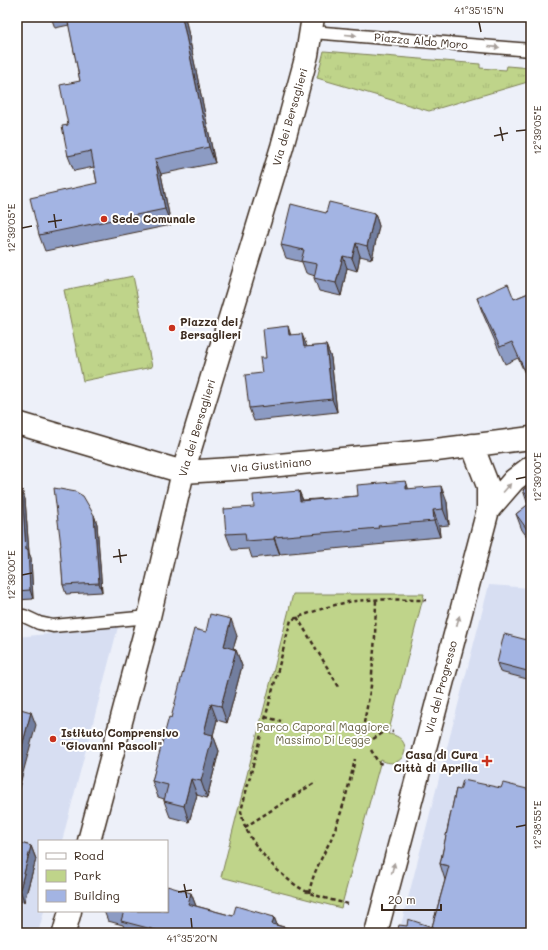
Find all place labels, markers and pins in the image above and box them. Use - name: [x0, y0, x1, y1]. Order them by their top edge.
- place label: Sede Comunale: [112, 211, 196, 226]
- marker: Sede Comunale: [99, 214, 109, 224]
- place label: Piazza dei Bersaglieri: [180, 314, 241, 342]
- marker: Piazza dei Bersaglieri: [167, 323, 177, 333]
- place label: Istituto Comprensivo "Giovanni Pascoli": [61, 725, 179, 753]
- marker: Istituto Comprensivo "Giovanni Pascoli": [48, 734, 58, 744]
- place label: Casa di Cura Città di Aprilia: [394, 747, 478, 775]
- marker: Casa di Cura Città di Aprilia: [481, 755, 493, 767]

